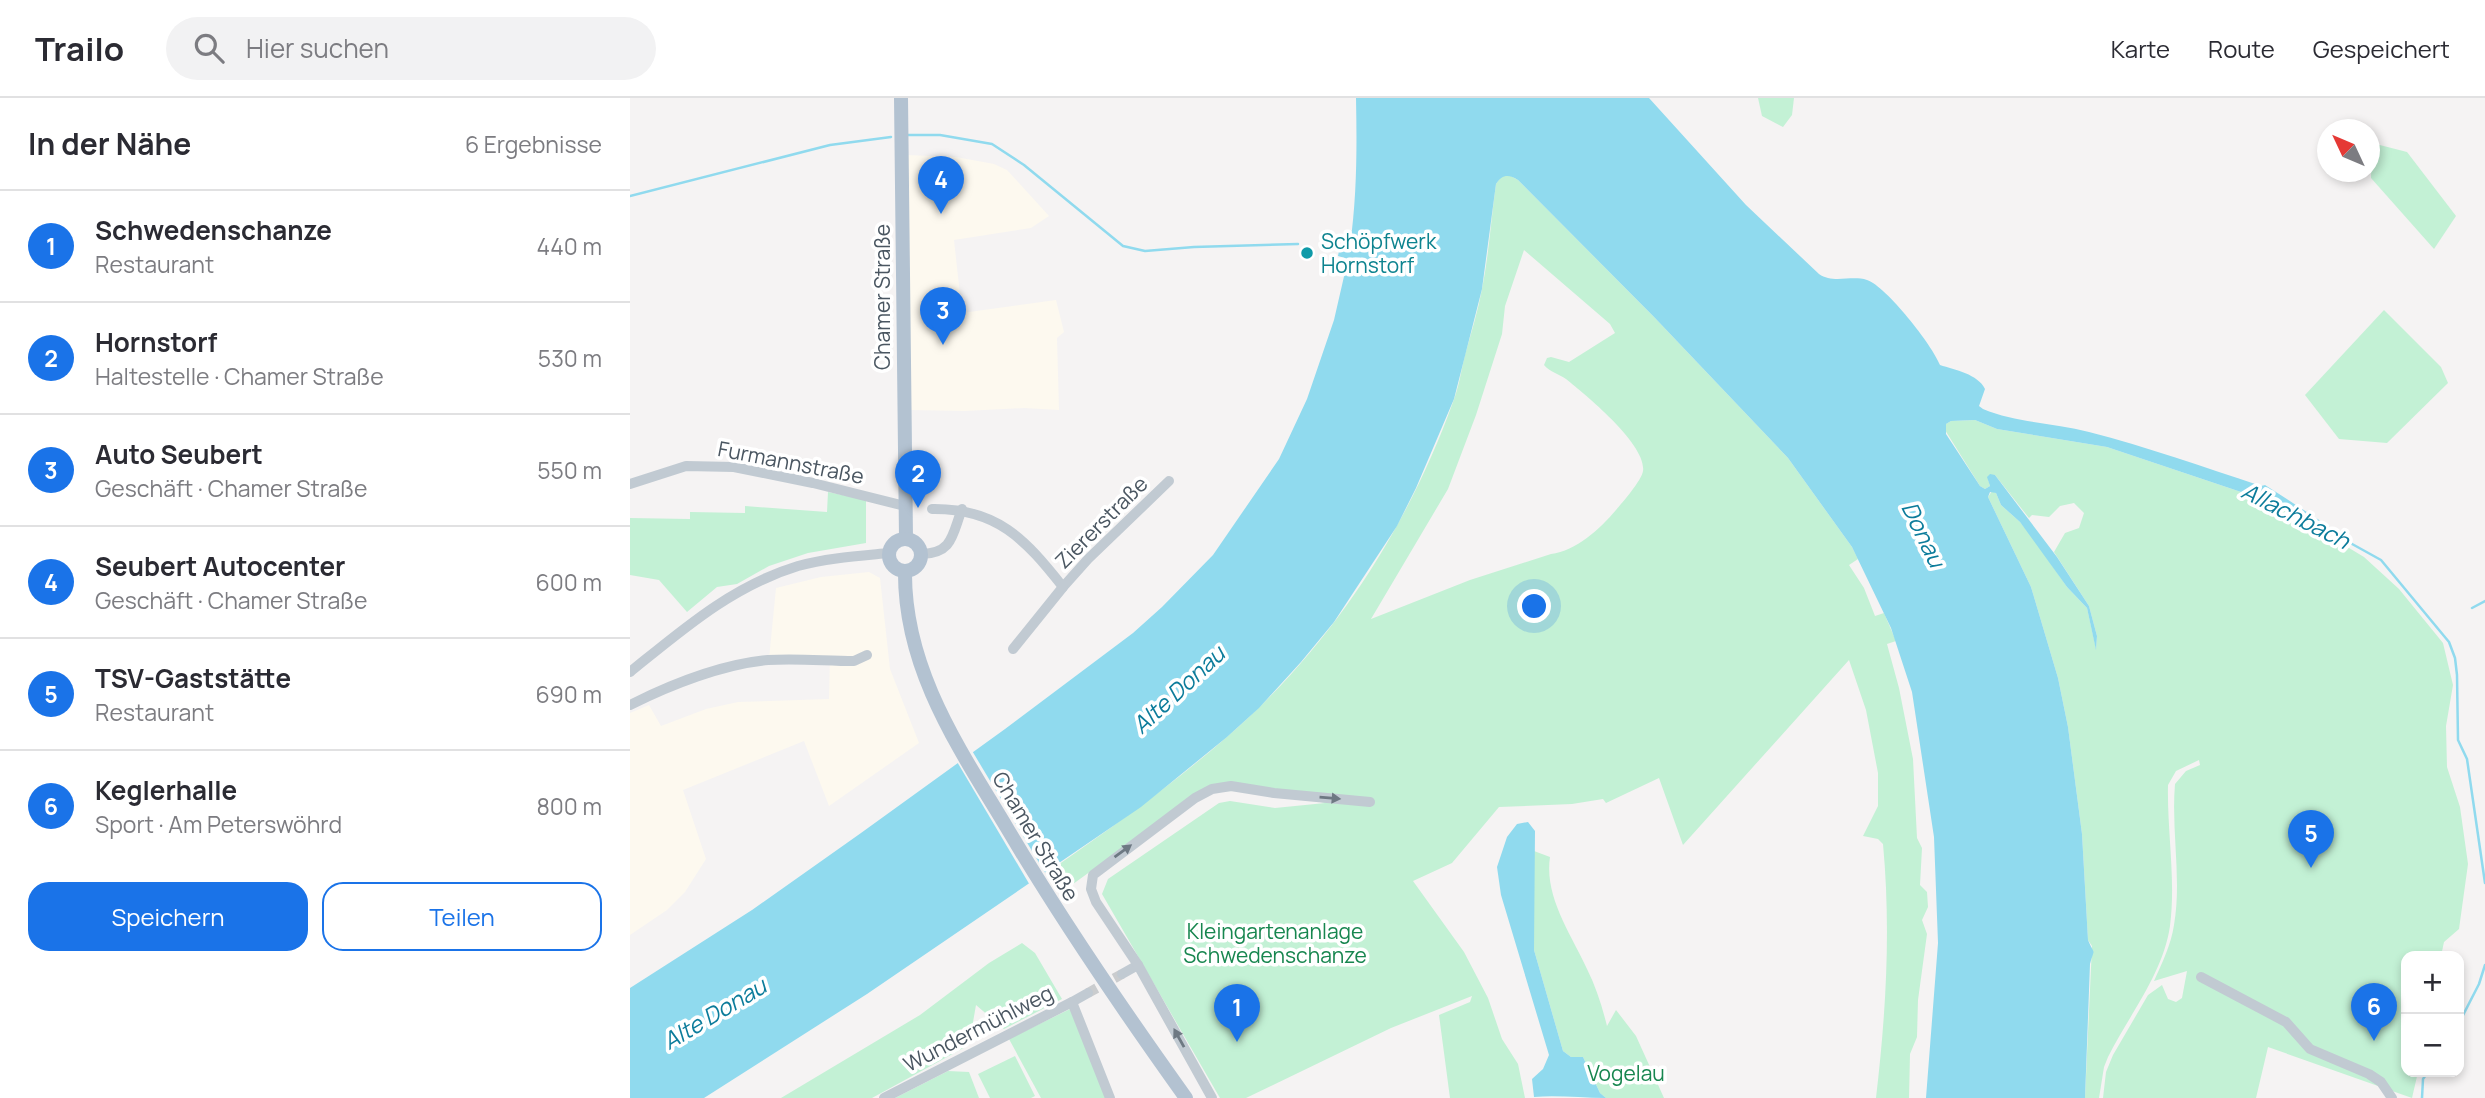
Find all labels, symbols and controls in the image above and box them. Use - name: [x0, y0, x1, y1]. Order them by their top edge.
- search box: [166, 17, 656, 80]
- text: Trailo: [35, 26, 124, 71]
- icon: search: [190, 29, 228, 67]
- text: Hier suchen: [246, 30, 389, 66]
- text: Karte: [2111, 32, 2170, 65]
- text: Route: [2208, 32, 2275, 65]
- text: Gespeichert: [2313, 32, 2450, 65]
- north arrow: [2317, 119, 2380, 182]
- text: In der Nähe: [28, 123, 191, 164]
- text: 6 Ergebnisse: [465, 128, 602, 160]
- pin: 4: [918, 156, 964, 214]
- text: Schwedenschanze: [95, 212, 332, 248]
- street label: Chamer Straße: [868, 224, 896, 370]
- place label: Schöpfwerk Hornstorf: [1321, 227, 1437, 279]
- text: 1: [46, 230, 56, 262]
- text: 440 m: [537, 230, 602, 262]
- marker: Schöpfwerk Hornstorf: [1299, 245, 1315, 261]
- text: Restaurant: [95, 248, 214, 280]
- pin: 3: [920, 287, 966, 345]
- text: Hornstorf: [95, 324, 217, 360]
- text: 2: [44, 342, 58, 374]
- text: 530 m: [538, 342, 602, 374]
- text: Haltestelle · Chamer Straße: [95, 360, 384, 392]
- street label: Furmannstraße: [716, 434, 866, 490]
- text: Auto Seubert: [95, 436, 263, 472]
- pin: 2: [895, 450, 941, 508]
- text: 3: [44, 454, 58, 486]
- text: 550 m: [537, 454, 602, 486]
- street label: Ziererstraße: [1049, 470, 1153, 574]
- text: Geschäft · Chamer Straße: [95, 472, 368, 504]
- water label: Allachbach: [2236, 474, 2357, 556]
- water label: Donau: [1894, 496, 1955, 574]
- text: Seubert Autocenter: [95, 548, 345, 584]
- text: 4: [44, 566, 58, 598]
- text: 600 m: [536, 566, 602, 598]
- text: Geschäft · Chamer Straße: [95, 584, 368, 616]
- your location: [1517, 589, 1551, 623]
- water label: Alte Donau: [1125, 636, 1233, 740]
- text: TSV-Gaststätte: [95, 660, 291, 696]
- text: 5: [44, 678, 58, 710]
- text: 690 m: [536, 678, 602, 710]
- text: Restaurant: [95, 696, 214, 728]
- street label: Chamer Straße: [986, 766, 1086, 906]
- text: Keglerhalle: [95, 772, 237, 808]
- text: 6: [44, 790, 58, 822]
- text: 800 m: [536, 790, 602, 822]
- one-way arrow: [1319, 793, 1341, 804]
- text: Sport · Am Peterswöhrd: [95, 808, 342, 840]
- pin: 5: [2288, 810, 2334, 868]
- one-way arrow: [1114, 844, 1133, 858]
- button: Speichern: [28, 882, 308, 951]
- button: Teilen: [322, 882, 602, 951]
- park label: Kleingartenanlage Schwedenschanze: [1183, 917, 1367, 969]
- map controls: [2401, 951, 2464, 1077]
- button: +: [2401, 951, 2464, 1014]
- water label: Alte Donau: [656, 968, 774, 1057]
- street label: Wundermühlweg: [898, 978, 1058, 1078]
- pin: 6: [2351, 983, 2397, 1041]
- pin: 1: [1214, 984, 1260, 1042]
- button: −: [2401, 1014, 2464, 1077]
- one-way arrow: [1173, 1029, 1185, 1048]
- park label: Vogelau: [1587, 1059, 1665, 1087]

